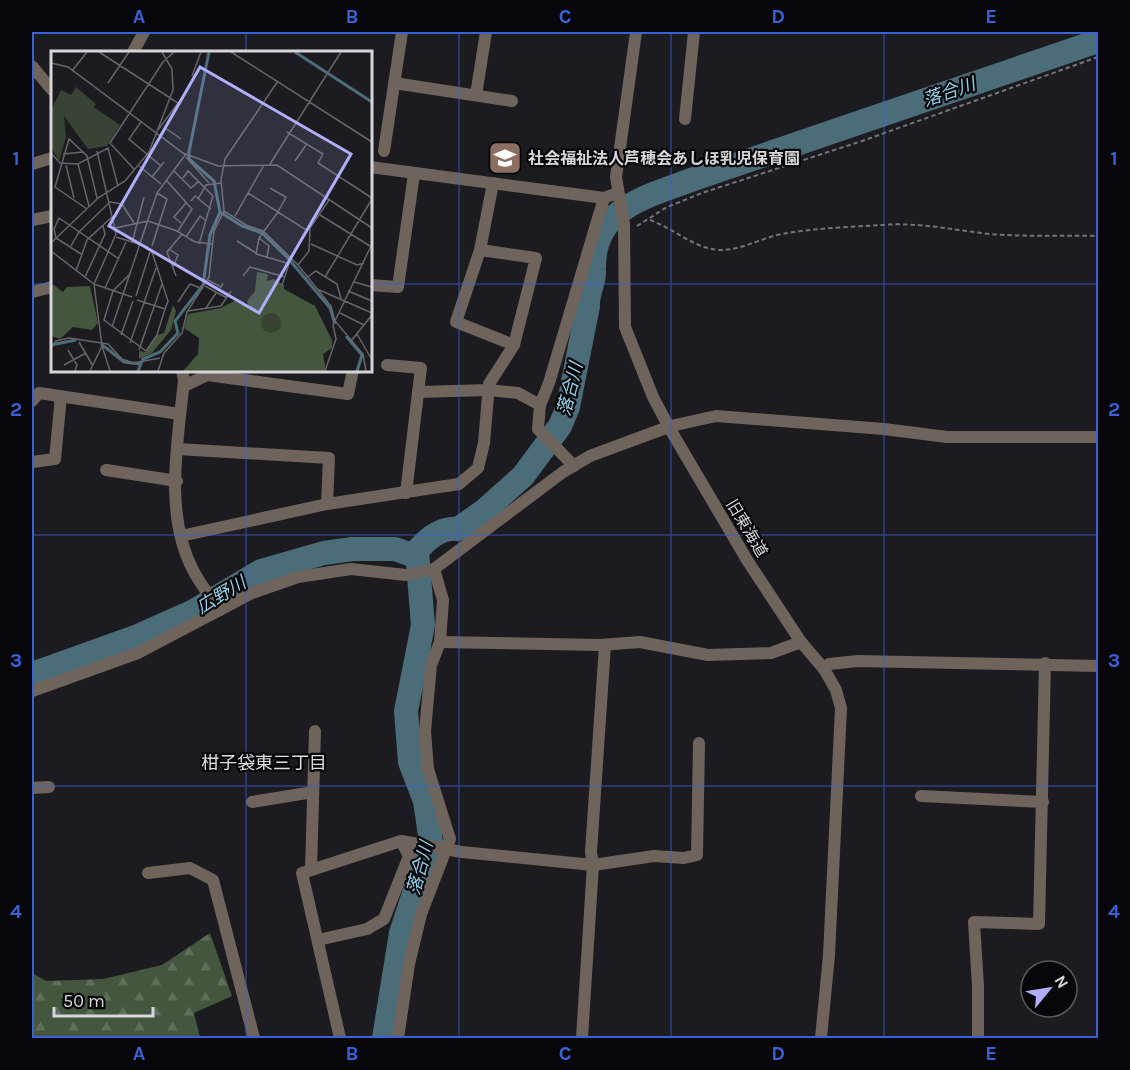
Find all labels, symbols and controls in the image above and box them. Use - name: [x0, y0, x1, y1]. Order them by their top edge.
- text: A: [133, 5, 146, 28]
- text: B: [346, 5, 358, 28]
- text: C: [559, 5, 571, 28]
- text: D: [771, 5, 785, 28]
- text: E: [985, 5, 997, 28]
- inset map: [51, 51, 372, 372]
- water label: 落合川: [920, 72, 980, 111]
- school or university icon: 社会福祉法人芦穂会あしほ乳児保育園: [487, 140, 523, 176]
- text: 1: [12, 147, 20, 170]
- text: 1: [1110, 147, 1118, 170]
- place label: 社会福祉法人芦穂会あしほ乳児保育園: [528, 149, 800, 168]
- water label: 落合川: [553, 358, 588, 418]
- text: 2: [10, 398, 22, 421]
- text: 2: [1108, 398, 1120, 421]
- street label: 旧東海道: [722, 496, 772, 560]
- water label: 広野川: [192, 571, 252, 618]
- text: 3: [10, 649, 22, 672]
- text: 3: [1108, 649, 1120, 672]
- district label: 柑子袋東三丁目: [201, 752, 327, 774]
- water label: 落合川: [402, 837, 438, 897]
- text: 4: [10, 900, 22, 923]
- text: 4: [1108, 900, 1120, 923]
- north arrow: [1019, 959, 1079, 1019]
- text: N: [1050, 972, 1073, 991]
- scale bar: [54, 980, 153, 1018]
- text: 50 m: [63, 990, 105, 1012]
- text: A: [133, 1042, 146, 1065]
- text: B: [346, 1042, 358, 1065]
- text: C: [559, 1042, 571, 1065]
- text: D: [771, 1042, 785, 1065]
- text: E: [985, 1042, 997, 1065]

